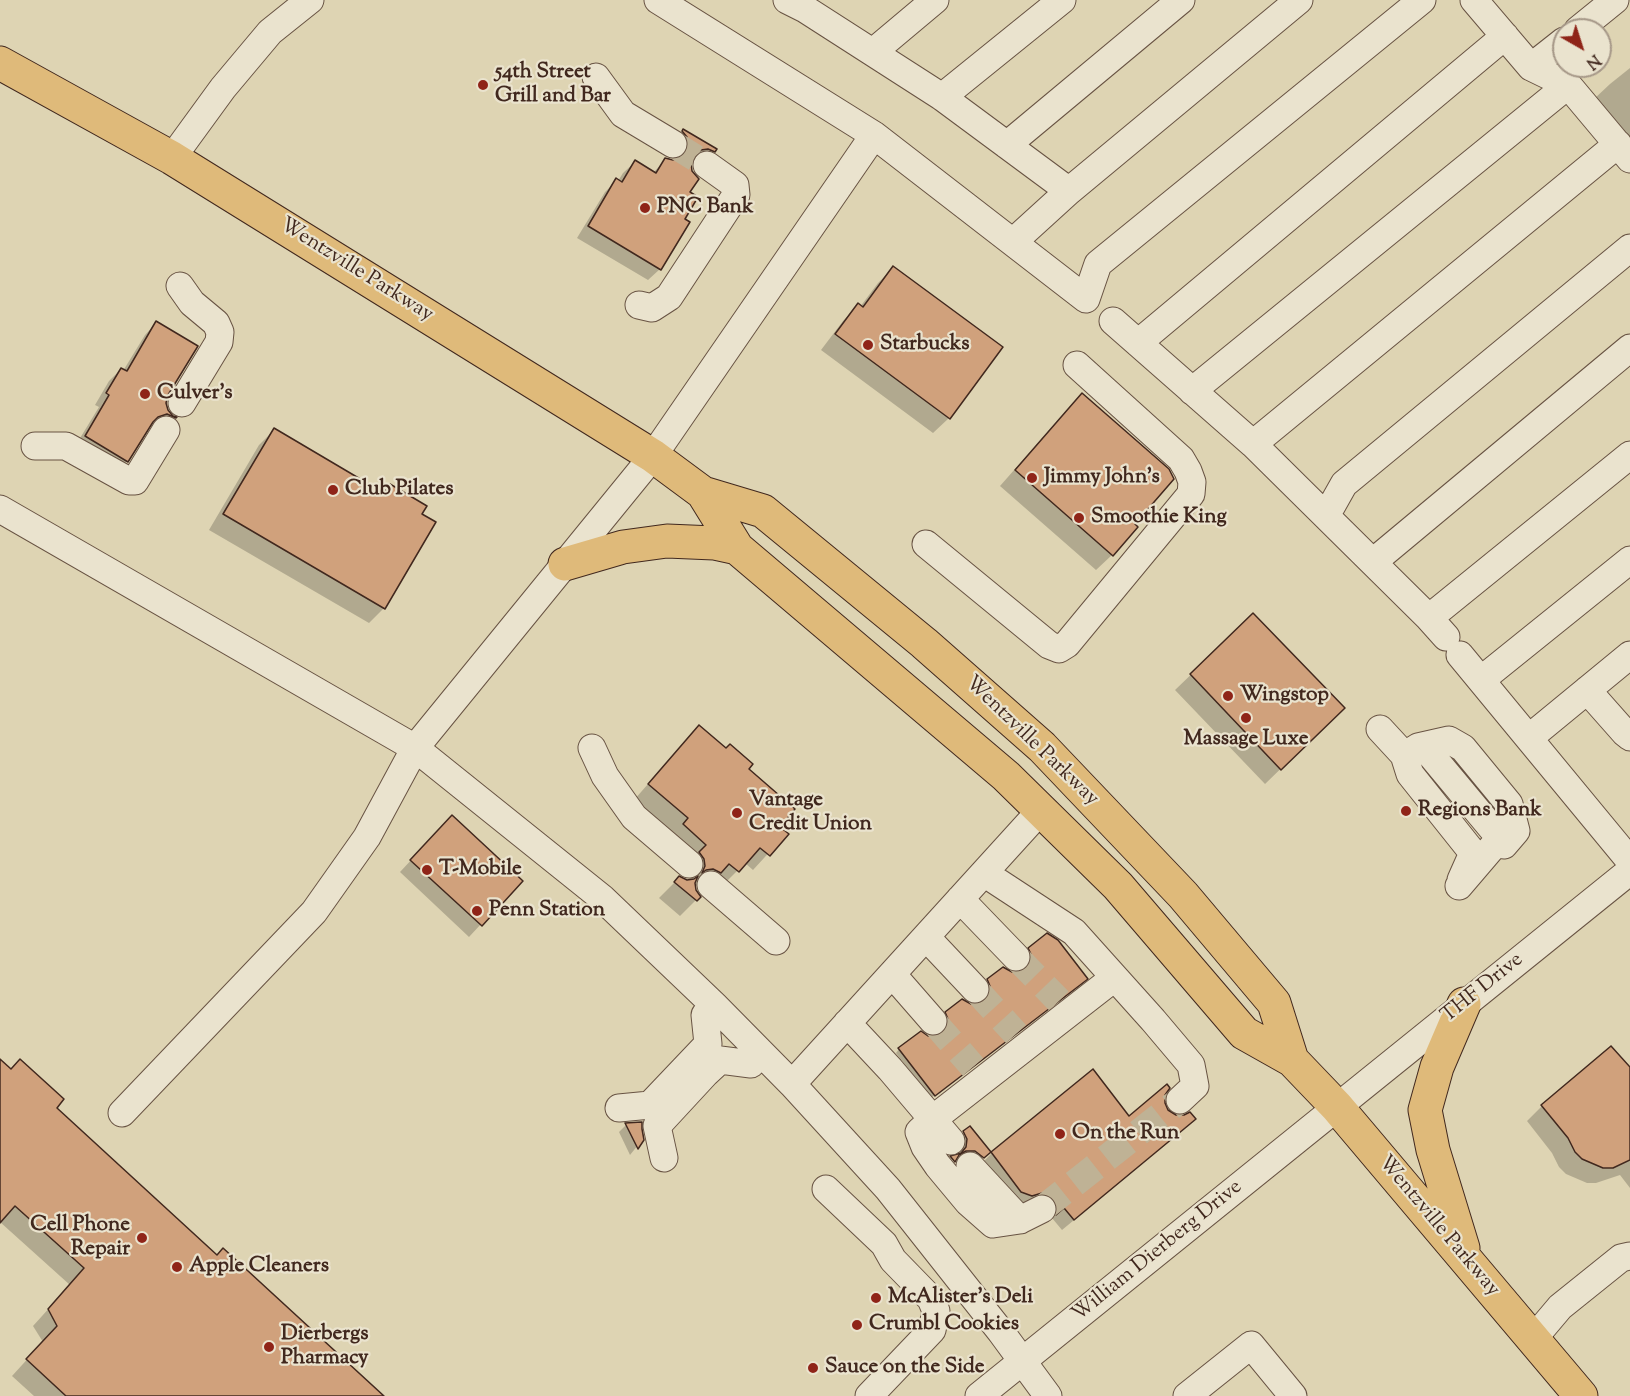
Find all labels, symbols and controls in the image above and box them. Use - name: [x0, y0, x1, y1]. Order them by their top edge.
- north arrow: [1552, 18, 1612, 78]
- text: N: [1580, 48, 1605, 74]
- place label: 54th Street Grill and Bar: [495, 60, 611, 110]
- marker: 54th Street Grill and Bar: [476, 78, 490, 92]
- place label: PNC Bank: [657, 195, 753, 221]
- marker: PNC Bank: [638, 201, 652, 215]
- street label: Wentzville Parkway: [275, 214, 437, 328]
- place label: Starbucks: [880, 332, 969, 358]
- marker: Starbucks: [861, 338, 875, 352]
- place label: Culver's: [157, 381, 233, 407]
- marker: Culver's: [138, 387, 152, 401]
- place label: Jimmy John's: [1044, 465, 1160, 491]
- marker: Jimmy John's: [1025, 471, 1039, 485]
- place label: Club Pilates: [345, 477, 454, 503]
- marker: Club Pilates: [326, 483, 340, 497]
- place label: Smoothie King: [1091, 505, 1227, 531]
- marker: Smoothie King: [1072, 511, 1086, 525]
- street label: Wentzville Parkway: [959, 672, 1103, 812]
- place label: Wingstop: [1240, 683, 1329, 709]
- marker: Wingstop: [1221, 689, 1235, 703]
- marker: Massage Luxe: [1239, 711, 1253, 725]
- place label: Massage Luxe: [1183, 727, 1309, 753]
- place label: Vantage Credit Union: [749, 788, 872, 838]
- place label: Regions Bank: [1418, 798, 1542, 824]
- marker: Regions Bank: [1399, 804, 1413, 818]
- marker: Vantage Credit Union: [730, 806, 744, 820]
- place label: T-Mobile: [439, 857, 522, 883]
- marker: T-Mobile: [420, 863, 434, 877]
- place label: Penn Station: [489, 898, 605, 924]
- marker: Penn Station: [470, 904, 484, 918]
- street label: THF Drive: [1437, 948, 1529, 1030]
- place label: On the Run: [1072, 1121, 1179, 1147]
- marker: On the Run: [1053, 1127, 1067, 1141]
- street label: Wentzville Parkway: [1372, 1151, 1504, 1303]
- street label: William Dierberg Drive: [1068, 1176, 1248, 1328]
- place label: Cell Phone Repair: [30, 1213, 130, 1263]
- marker: Cell Phone Repair: [135, 1231, 149, 1245]
- place label: Apple Cleaners: [189, 1254, 329, 1280]
- marker: Apple Cleaners: [170, 1260, 184, 1274]
- place label: McAlister's Deli: [888, 1285, 1033, 1311]
- marker: McAlister's Deli: [869, 1291, 883, 1305]
- place label: Crumbl Cookies: [869, 1312, 1019, 1338]
- marker: Crumbl Cookies: [850, 1318, 864, 1332]
- place label: Dierbergs Pharmacy: [281, 1322, 369, 1372]
- marker: Dierbergs Pharmacy: [262, 1340, 276, 1354]
- place label: Sauce on the Side: [825, 1355, 984, 1381]
- marker: Sauce on the Side: [806, 1361, 820, 1375]

